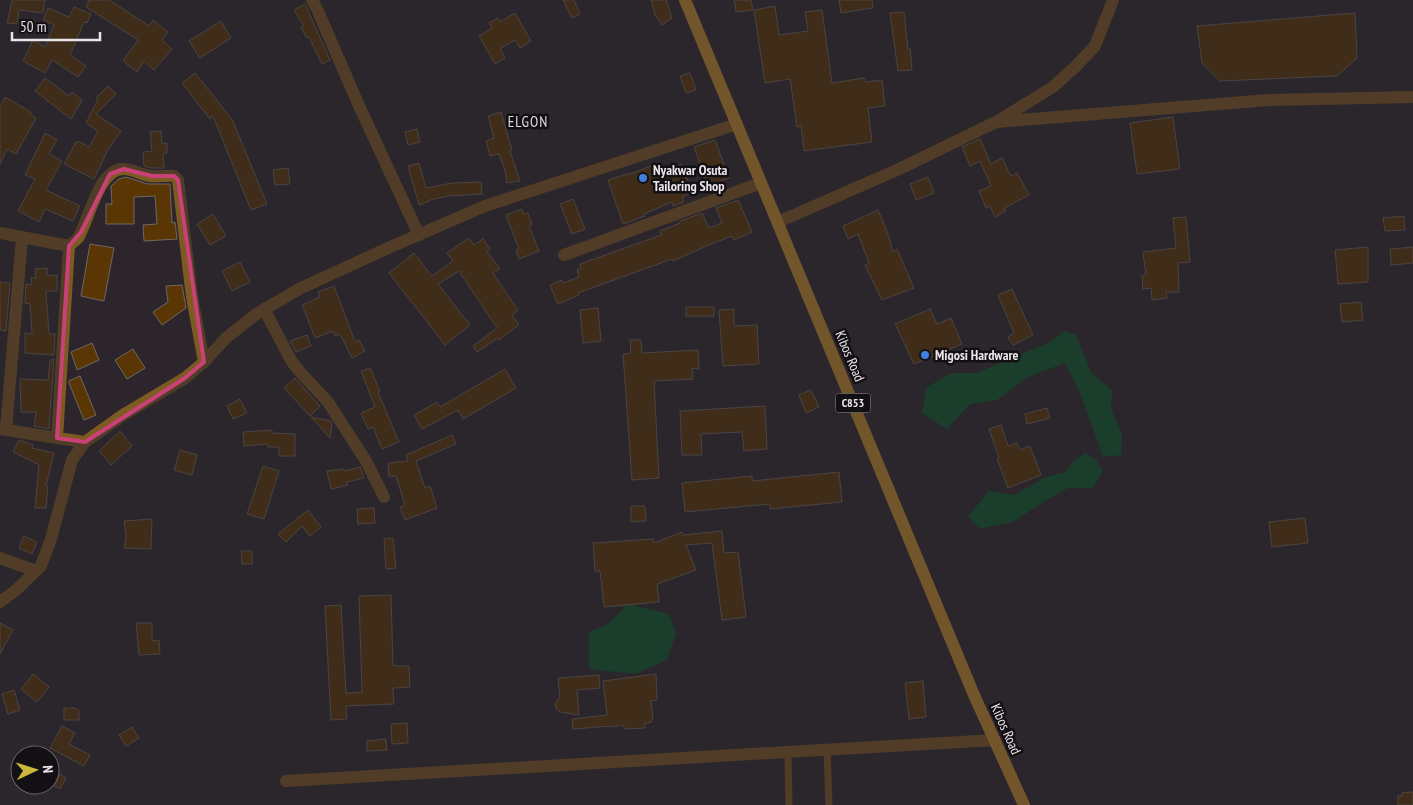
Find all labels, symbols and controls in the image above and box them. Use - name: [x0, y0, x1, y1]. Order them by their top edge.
- scale bar: [12, 10, 100, 42]
- text: 50 m: [20, 17, 46, 36]
- district label: ELGON: [508, 112, 548, 131]
- place label: Nyakwar Osuta Tailoring Shop: [653, 161, 728, 195]
- marker: Nyakwar Osuta Tailoring Shop: [637, 172, 649, 184]
- street label: Kibos Road: [831, 328, 869, 384]
- place label: Migosi Hardware: [935, 346, 1019, 364]
- marker: Migosi Hardware: [919, 349, 931, 361]
- road number: C853: [836, 393, 870, 412]
- street label: Kibos Road: [987, 701, 1025, 757]
- north arrow: [10, 745, 60, 795]
- text: N: [39, 765, 57, 773]

